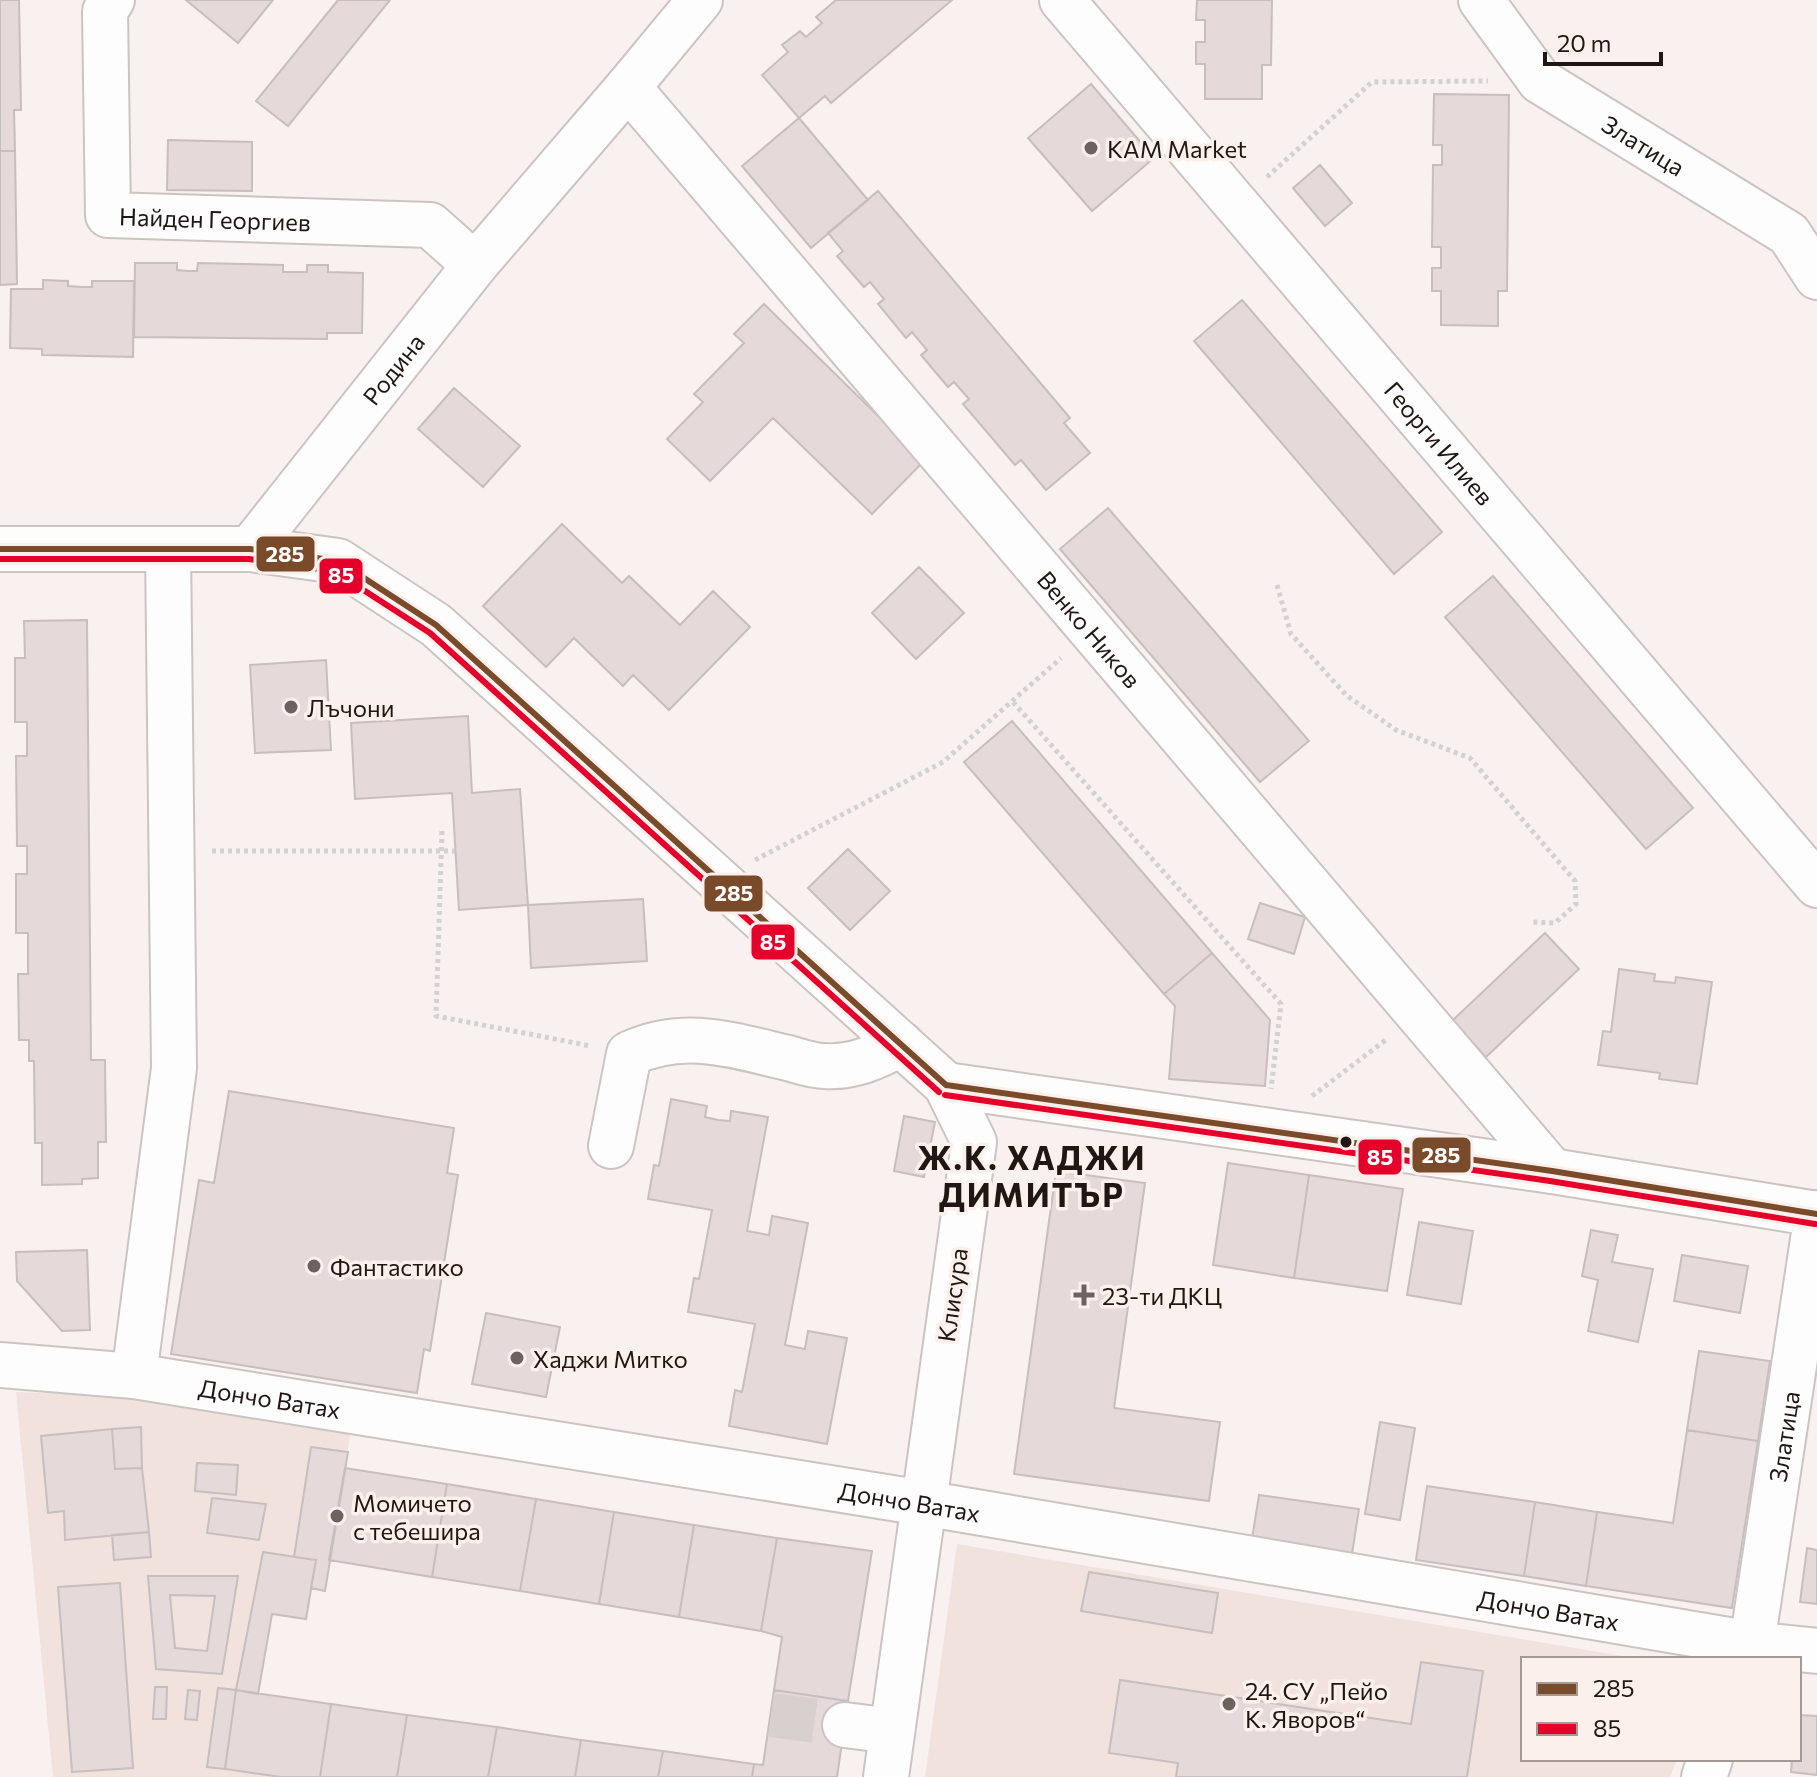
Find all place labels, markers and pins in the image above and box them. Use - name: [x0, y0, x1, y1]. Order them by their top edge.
- place label: KAM Market: [1107, 134, 1247, 163]
- marker: KAM Market: [1082, 139, 1100, 157]
- place label: Лъчони: [307, 693, 394, 722]
- marker: Лъчони: [282, 698, 300, 716]
- unlabelled marker: [1338, 1134, 1354, 1150]
- place label: Фантастико: [330, 1252, 464, 1281]
- marker: Фантастико: [305, 1257, 323, 1275]
- place label: 23-ти ДКЦ: [1102, 1281, 1222, 1310]
- marker: 23-ти ДКЦ: [1073, 1284, 1095, 1306]
- place label: Хаджи Митко: [533, 1344, 688, 1373]
- marker: Хаджи Митко: [508, 1349, 526, 1367]
- place label: Момичето с тебешира: [353, 1488, 481, 1545]
- marker: Момичето с тебешира: [328, 1507, 346, 1525]
- place label: 24. СУ „Пейо К. Яворов“: [1245, 1676, 1388, 1733]
- marker: 24. СУ „Пейо К. Яворов“: [1220, 1695, 1238, 1713]

